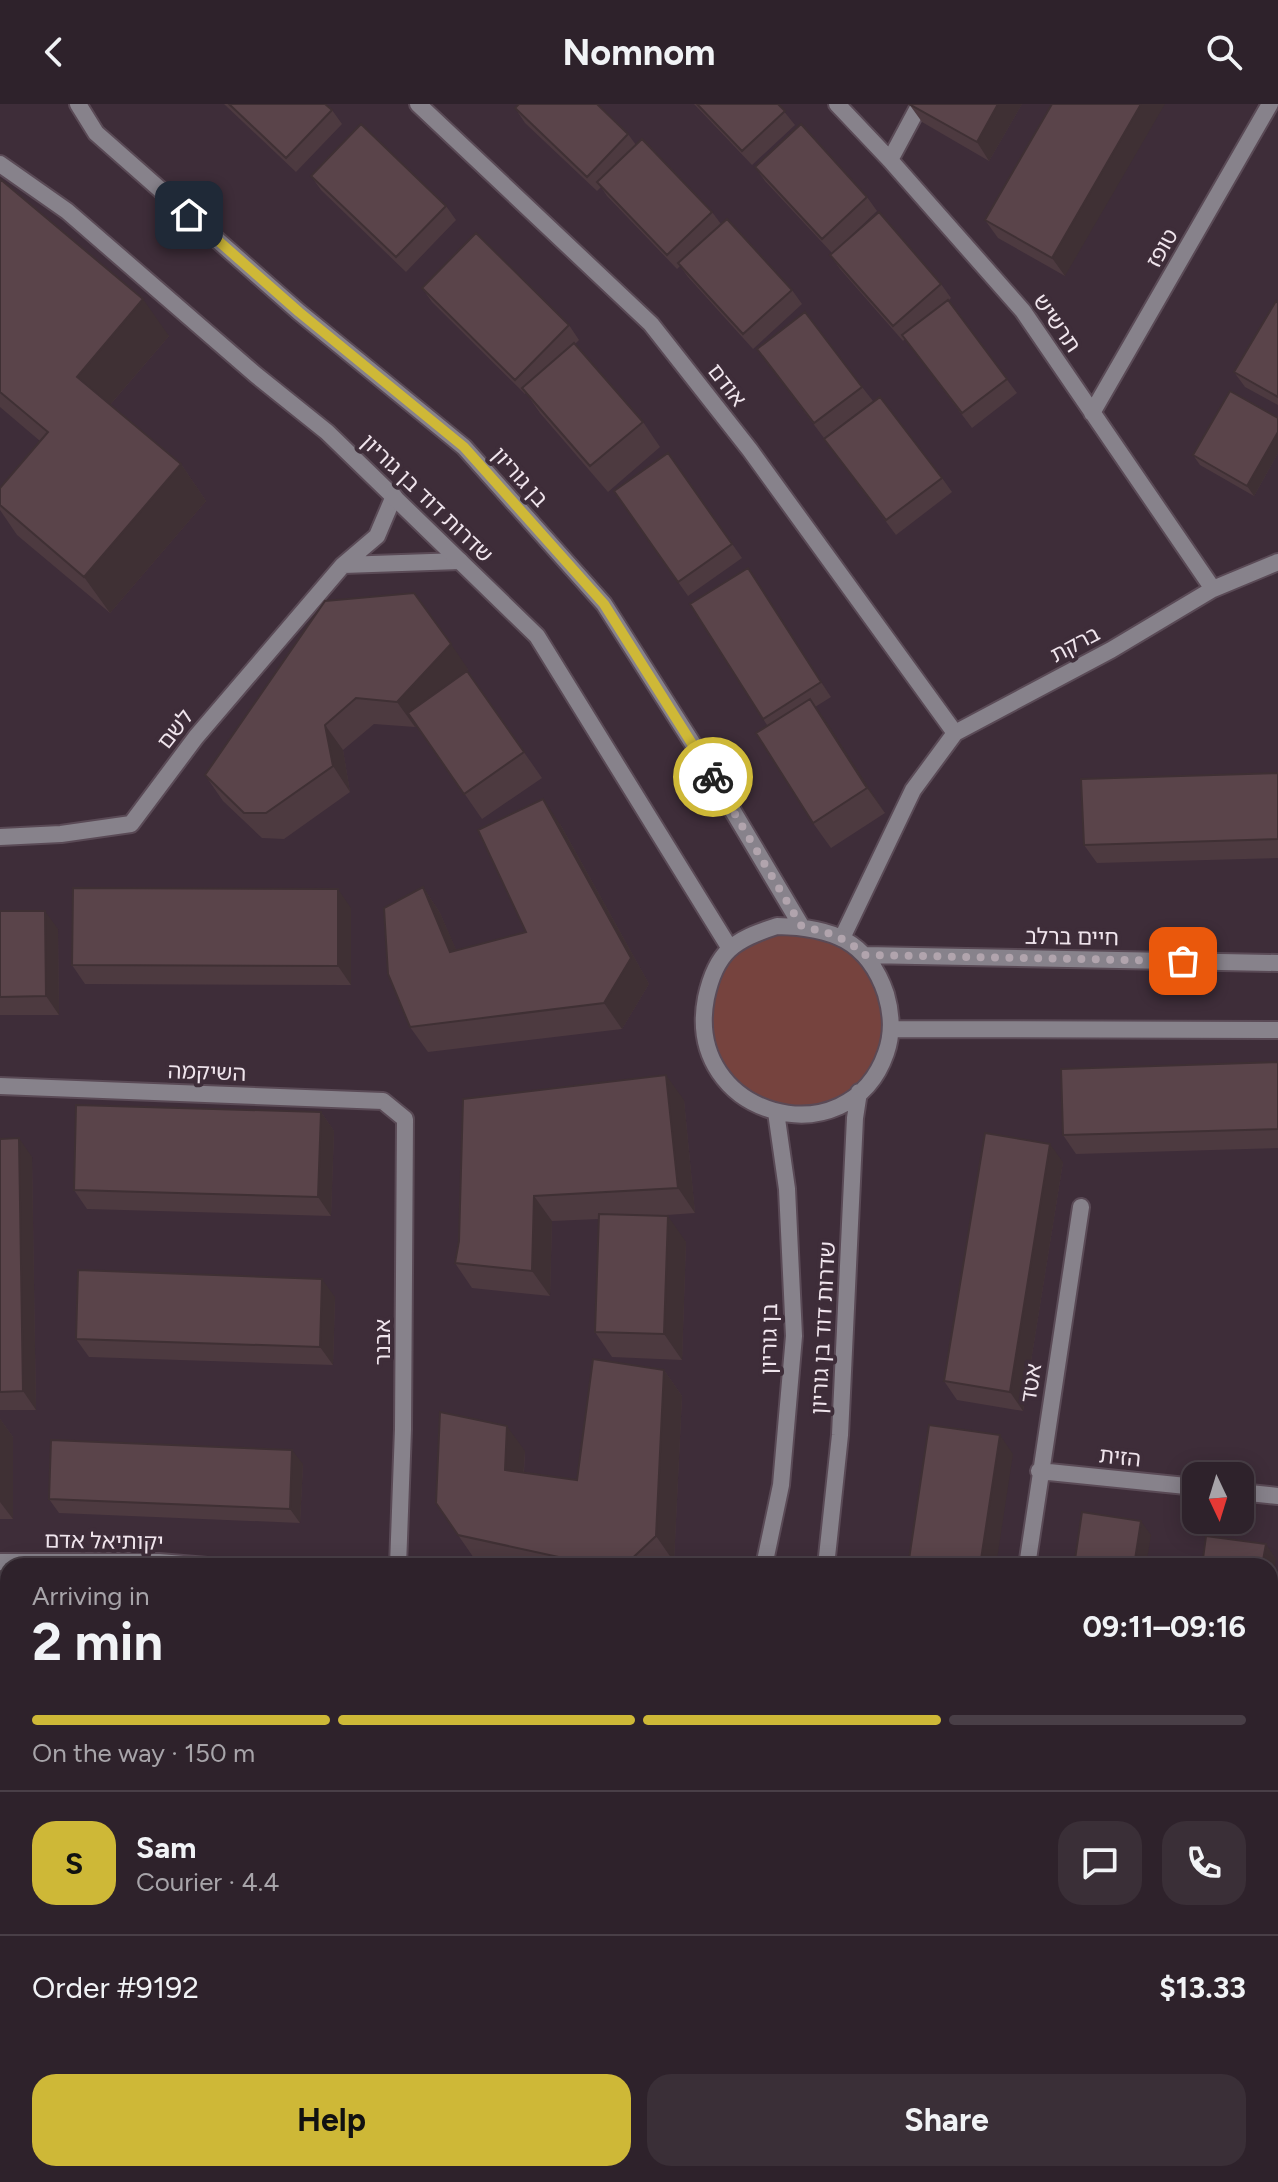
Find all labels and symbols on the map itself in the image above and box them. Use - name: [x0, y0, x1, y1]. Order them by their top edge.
- pin: [155, 181, 223, 249]
- street label: טופז: [1140, 224, 1184, 272]
- street label: תרשיש: [1027, 289, 1087, 357]
- street label: אודם: [702, 358, 752, 412]
- street label: שדרות דוד בן גוריון: [355, 428, 499, 568]
- street label: בן גוריון: [486, 441, 554, 513]
- street label: ברקת: [1046, 620, 1104, 668]
- street label: לשם: [151, 704, 199, 754]
- courier: [673, 737, 753, 817]
- street label: חיים ברלב: [1025, 923, 1119, 951]
- pin: [1149, 927, 1217, 995]
- street label: השיקמה: [167, 1057, 247, 1087]
- street label: שדרות דוד בן גוריון: [805, 1241, 841, 1415]
- street label: בן גוריון: [755, 1303, 783, 1375]
- street label: אבנר: [369, 1319, 396, 1365]
- street label: אטד: [1015, 1361, 1047, 1405]
- street label: הזית: [1098, 1441, 1142, 1473]
- north arrow: [1182, 1462, 1254, 1534]
- street label: יקותיאל אדם: [44, 1526, 164, 1556]

